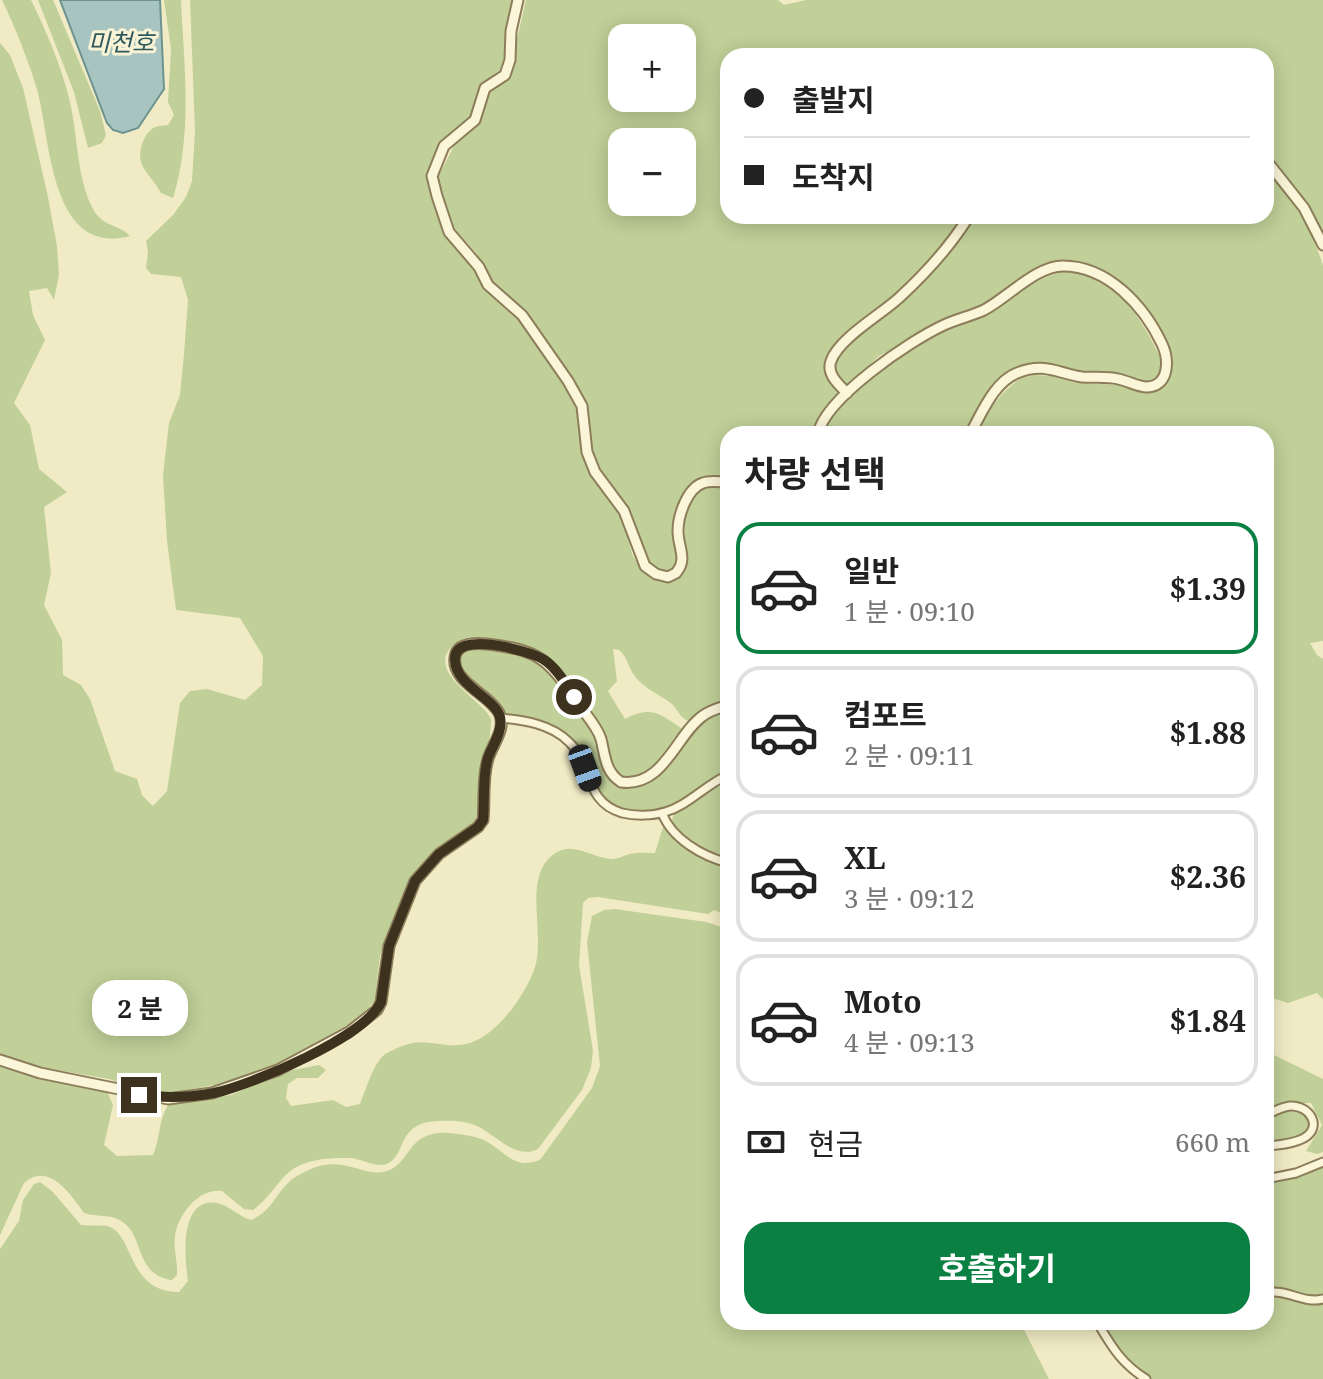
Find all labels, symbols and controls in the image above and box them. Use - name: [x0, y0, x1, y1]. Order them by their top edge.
- map controls: [608, 24, 696, 216]
- button: +: [608, 24, 696, 112]
- water label: 미천호: [88, 25, 156, 58]
- text: 출발지: [792, 79, 875, 120]
- button: −: [608, 128, 696, 216]
- text: 도착지: [792, 156, 875, 197]
- text: 차량 선택: [744, 449, 886, 498]
- text: 일반: [844, 550, 899, 591]
- icon: car: [748, 552, 820, 624]
- text: $1.39: [1169, 568, 1246, 609]
- text: 1 분 · 09:10: [844, 593, 975, 629]
- route start: [556, 679, 592, 715]
- text: 컴포트: [844, 694, 927, 735]
- icon: car: [748, 696, 820, 768]
- text: $1.88: [1169, 712, 1246, 753]
- text: 2 분 · 09:11: [844, 737, 975, 773]
- car: [566, 741, 604, 795]
- text: XL: [844, 837, 886, 878]
- icon: car: [748, 840, 820, 912]
- text: $2.36: [1169, 856, 1246, 897]
- text: 3 분 · 09:12: [844, 880, 975, 916]
- callout: 2 분: [91, 979, 187, 1035]
- text: Moto: [844, 981, 922, 1022]
- icon: car: [748, 984, 820, 1056]
- text: 2 분: [117, 990, 163, 1026]
- text: $1.84: [1169, 1000, 1246, 1041]
- text: 4 분 · 09:13: [844, 1024, 975, 1060]
- route end: [121, 1077, 157, 1113]
- icon: cash: [744, 1120, 788, 1164]
- text: 현금: [808, 1123, 863, 1164]
- text: 660 m: [1175, 1124, 1250, 1160]
- button: 호출하기: [744, 1222, 1250, 1314]

